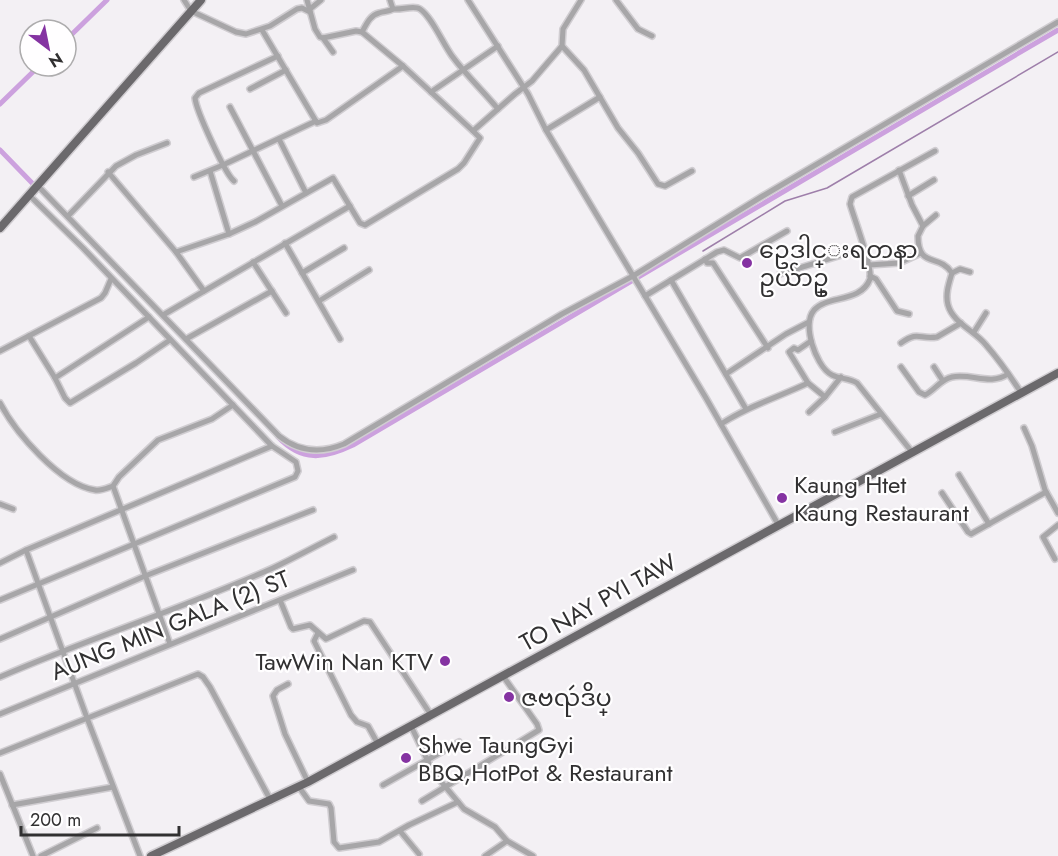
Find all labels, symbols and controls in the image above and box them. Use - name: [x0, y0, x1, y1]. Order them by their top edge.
- north arrow: [18, 18, 78, 78]
- text: N: [44, 47, 67, 73]
- place label: ဥေဒါင္းရတနာ ဥယ်ာဥ္: [759, 232, 918, 297]
- marker: ဥေဒါင္းရတနာ ဥယ်ာဥ္: [740, 256, 754, 270]
- place label: Kaung Htet Kaung Restaurant: [794, 467, 969, 530]
- marker: Kaung Htet Kaung Restaurant: [775, 491, 789, 505]
- street label: TO NAY PYI TAW: [513, 544, 683, 660]
- street label: AUNG MIN GALA (2) ST: [45, 561, 295, 689]
- place label: TawWin Nan KTV: [255, 644, 433, 679]
- marker: TawWin Nan KTV: [438, 654, 452, 668]
- place label: ဇဗၺဴဒိပ္: [521, 680, 612, 717]
- marker: ဇဗၺဴဒိပ္: [502, 690, 516, 704]
- place label: Shwe TaungGyi BBQ,HotPot & Restaurant: [418, 727, 673, 790]
- marker: Shwe TaungGyi BBQ,HotPot & Restaurant: [399, 751, 413, 765]
- scale bar: [21, 799, 178, 837]
- text: 200 m: [30, 807, 81, 833]

